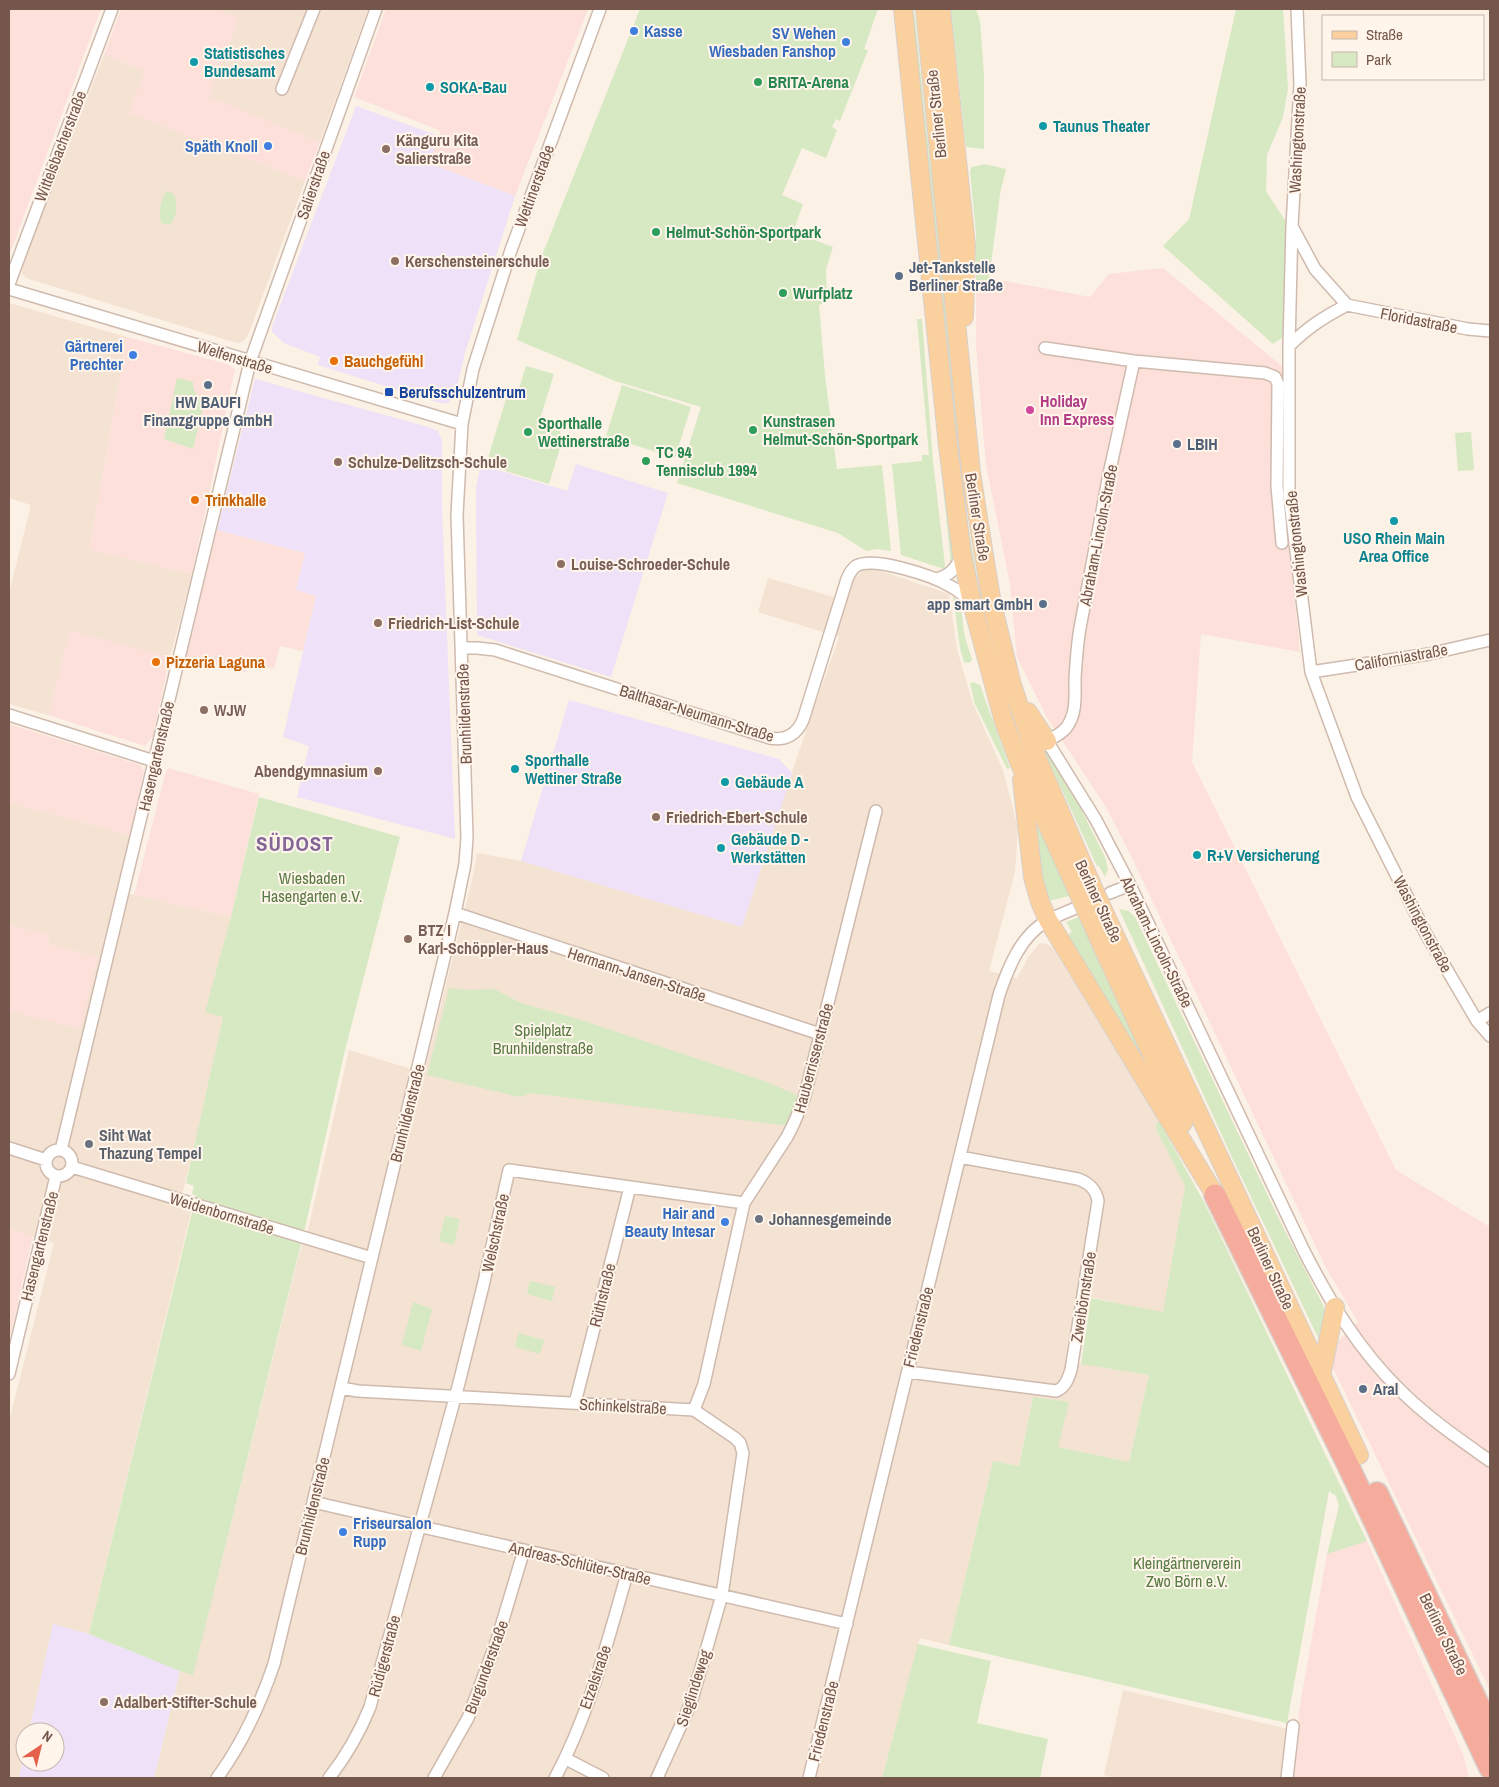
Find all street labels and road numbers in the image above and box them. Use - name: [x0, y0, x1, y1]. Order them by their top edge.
- street label: Berliner Straße: [920, 69, 952, 159]
- street label: Washingtonstraße: [1283, 86, 1311, 194]
- street label: Wittelsbacherstraße: [29, 87, 91, 205]
- street label: Wettinerstraße: [509, 142, 559, 230]
- street label: Salierstraße: [291, 148, 335, 222]
- street label: Floridastraße: [1379, 302, 1459, 338]
- street label: Welfenstraße: [195, 335, 275, 379]
- street label: Abraham-Lincoln-Straße: [1073, 462, 1123, 609]
- street label: Berliner Straße: [960, 471, 996, 563]
- street label: Washingtonstraße: [1279, 490, 1313, 598]
- street label: Californiastraße: [1353, 638, 1449, 676]
- street label: Brunhildenstraße: [451, 663, 477, 765]
- street label: Balthasar-Neumann-Straße: [617, 679, 777, 747]
- street label: Hasengartenstraße: [133, 699, 179, 813]
- street label: Berliner Straße: [1070, 856, 1128, 946]
- street label: Abraham-Lincoln-Straße: [1115, 872, 1198, 1011]
- street label: Washingtonstraße: [1388, 872, 1458, 976]
- street label: Hermann-Jansen-Straße: [565, 941, 709, 1007]
- street label: Hauberrisserstraße: [788, 1001, 838, 1115]
- street label: Brunhildenstraße: [384, 1062, 430, 1164]
- street label: Weidenbornstraße: [167, 1187, 277, 1239]
- street label: Hasengartenstraße: [15, 1189, 63, 1303]
- street label: Welschstraße: [476, 1192, 514, 1274]
- street label: Berliner Straße: [1242, 1223, 1300, 1313]
- street label: Zweibörnstraße: [1065, 1250, 1101, 1344]
- street label: Rüthstraße: [583, 1261, 621, 1329]
- street label: Friedenstraße: [897, 1284, 939, 1370]
- street label: Schinkelstraße: [579, 1393, 667, 1419]
- street label: Brunhildenstraße: [289, 1455, 335, 1557]
- street label: Andreas-Schlüter-Straße: [506, 1536, 653, 1590]
- street label: Berliner Straße: [1415, 1589, 1473, 1679]
- street label: Rüdigerstraße: [363, 1613, 405, 1699]
- street label: Burgunderstraße: [459, 1617, 513, 1717]
- street label: Etzelstraße: [574, 1642, 616, 1712]
- street label: Sieglindeweg: [670, 1646, 716, 1729]
- street label: Friedenstraße: [802, 1678, 844, 1764]

